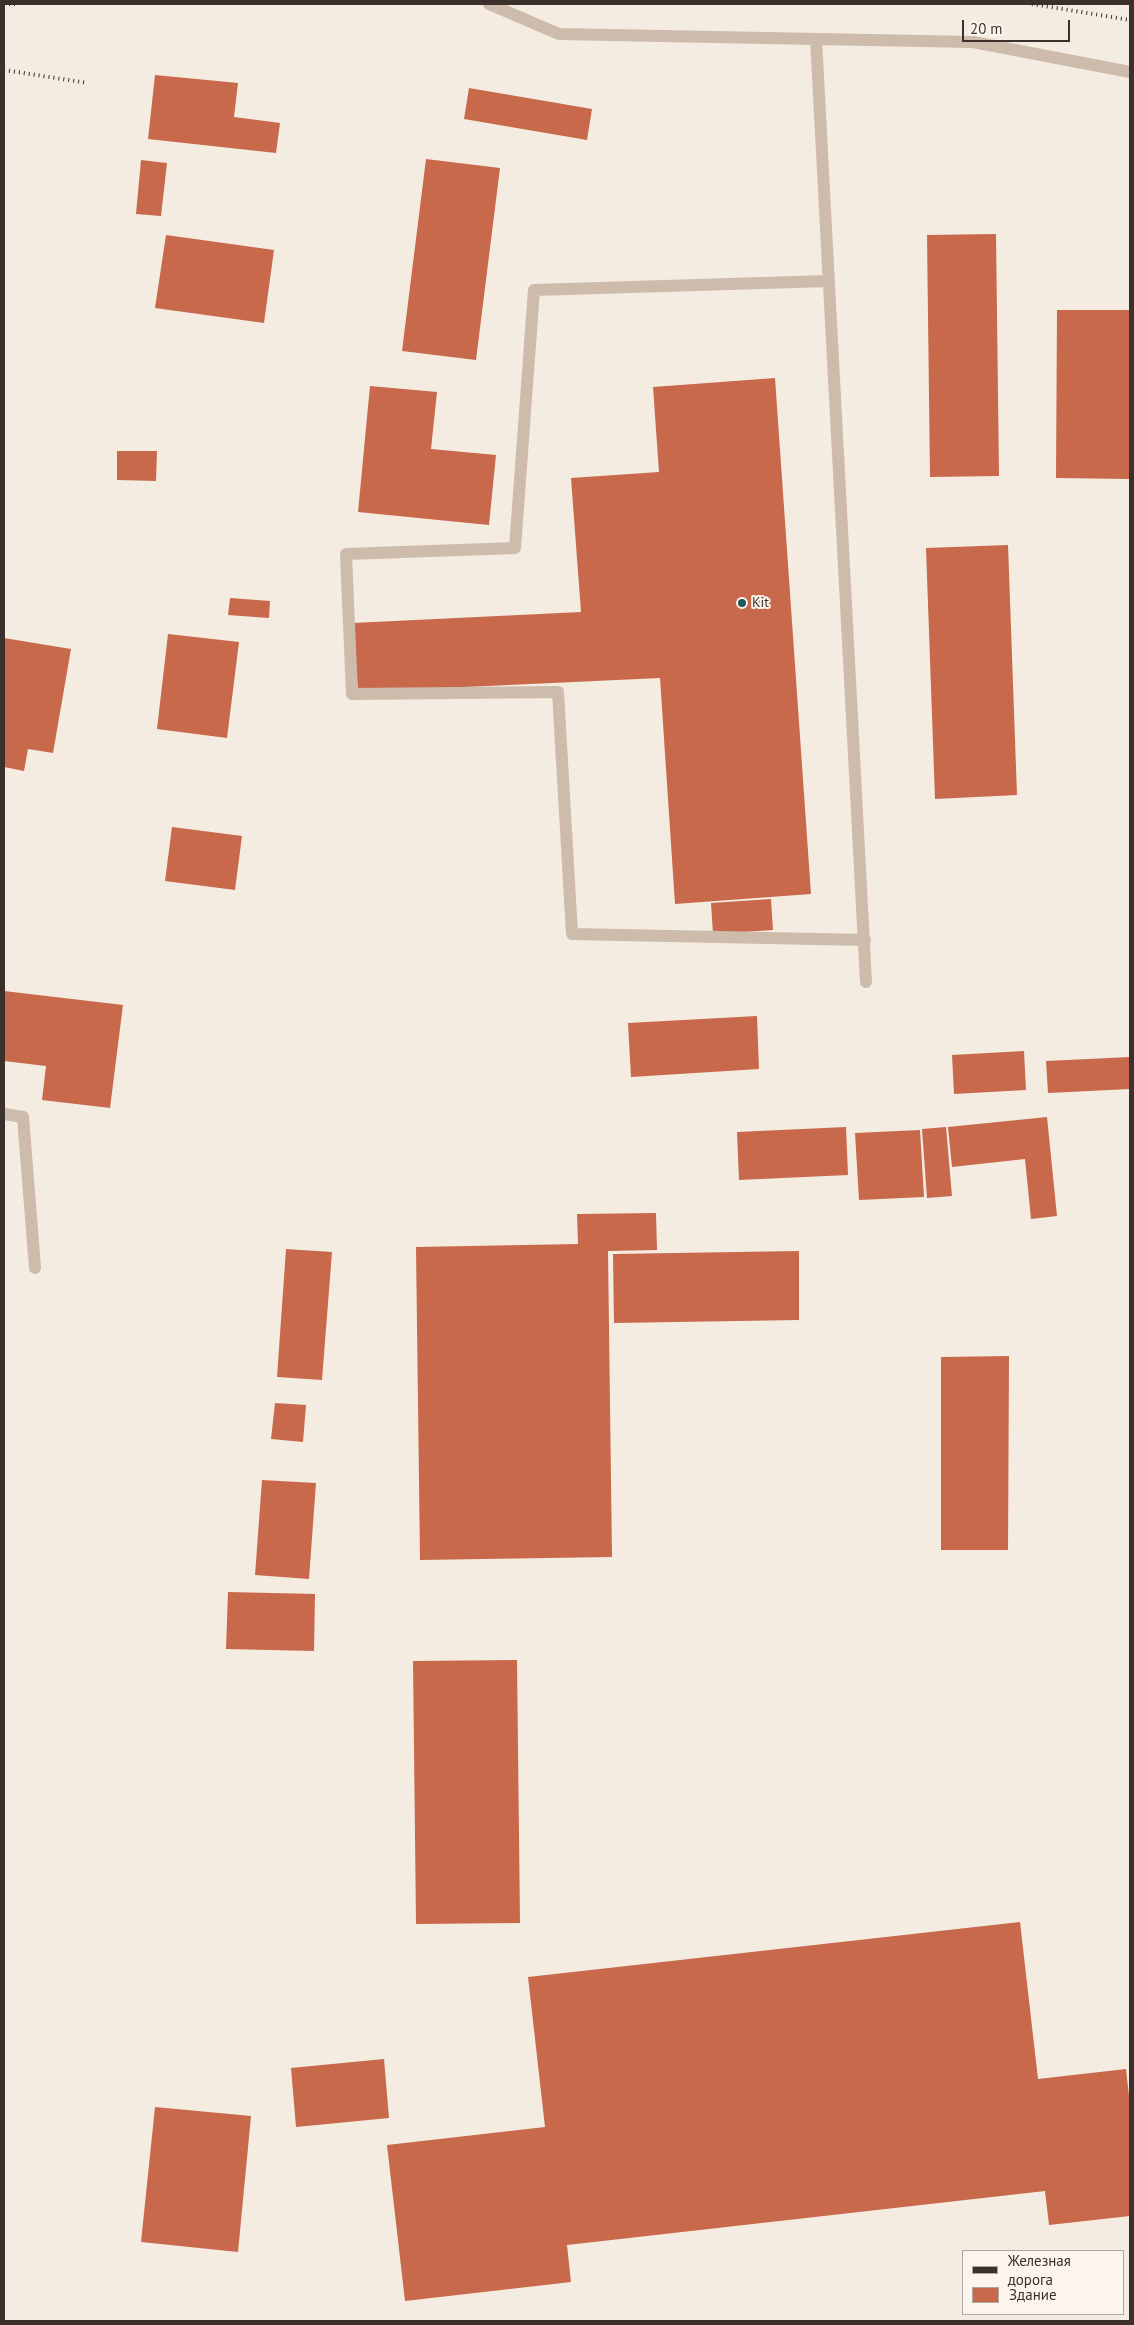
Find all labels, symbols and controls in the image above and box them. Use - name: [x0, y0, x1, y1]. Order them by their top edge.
- scale bar: [964, 10, 1072, 42]
- text: 20 m: [970, 19, 1003, 38]
- place label: Kit: [752, 595, 769, 611]
- marker: Kit: [736, 597, 748, 609]
- legend: [962, 2250, 1124, 2315]
- text: Железная дорога: [1008, 2251, 1071, 2289]
- text: Здание: [1009, 2285, 1057, 2304]

